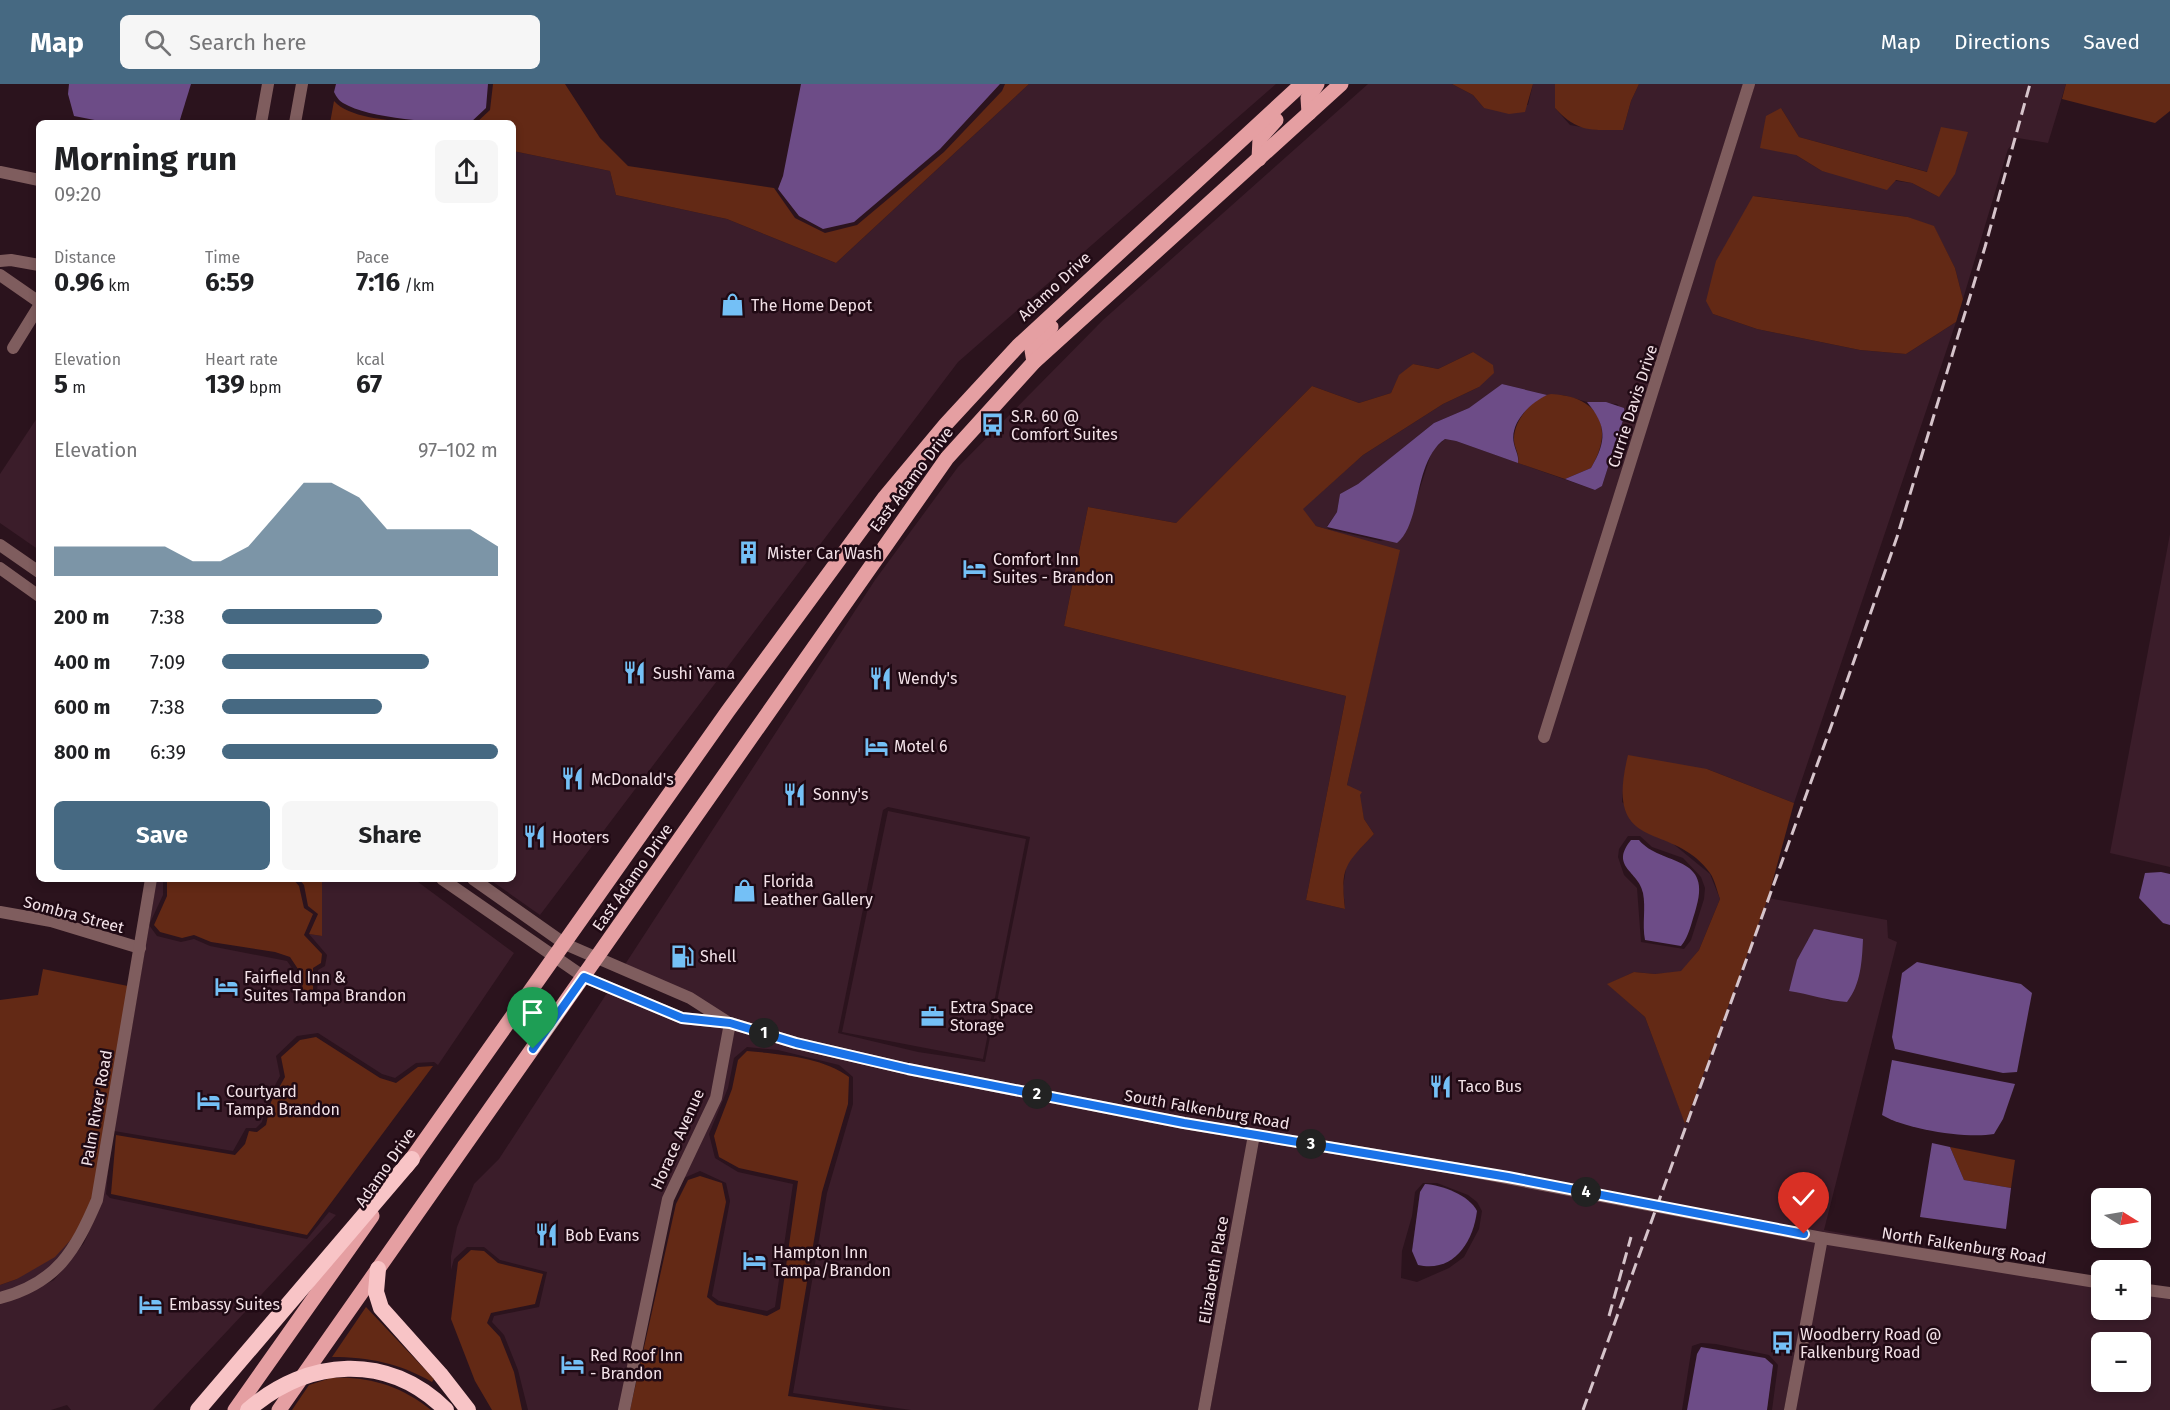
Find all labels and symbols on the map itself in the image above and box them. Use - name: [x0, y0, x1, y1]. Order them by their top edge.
- street label: Adamo Drive: [1014, 248, 1095, 325]
- shop icon: The Home Depot: [720, 292, 746, 318]
- place label: The Home Depot: [751, 296, 872, 315]
- street label: Currie Davis Drive: [1604, 342, 1661, 470]
- place label: S.R. 60 @ Comfort Suites: [1011, 407, 1118, 444]
- bus stop icon: S.R. 60 @ Comfort Suites: [980, 412, 1006, 438]
- street label: East Adamo Drive: [866, 423, 957, 536]
- building icon: Mister Car Wash: [736, 540, 762, 566]
- place label: Mister Car Wash: [767, 544, 882, 563]
- place label: Comfort Inn Suites - Brandon: [993, 550, 1114, 587]
- hotel icon: Comfort Inn Suites - Brandon: [962, 555, 988, 581]
- restaurant icon: Sushi Yama: [622, 660, 648, 686]
- place label: Sushi Yama: [653, 664, 735, 683]
- restaurant icon: Wendy's: [867, 665, 893, 691]
- place label: Wendy's: [898, 669, 957, 688]
- hotel icon: Motel 6: [863, 733, 889, 759]
- place label: Motel 6: [894, 737, 948, 756]
- restaurant icon: McDonald's: [560, 766, 586, 792]
- place label: McDonald's: [591, 770, 674, 789]
- restaurant icon: Sonny's: [782, 781, 808, 807]
- place label: Sonny's: [813, 785, 868, 804]
- street label: East Adamo Drive: [588, 820, 677, 935]
- restaurant icon: Hooters: [521, 824, 547, 850]
- place label: Hooters: [552, 828, 609, 847]
- place label: Florida Leather Gallery: [763, 872, 873, 909]
- shop icon: Florida Leather Gallery: [732, 877, 758, 903]
- street label: Sombra Street: [22, 892, 126, 937]
- fuel station icon: Shell: [669, 943, 695, 969]
- place label: Shell: [700, 947, 737, 966]
- place label: Fairfield Inn & Suites Tampa Brandon: [244, 968, 406, 1005]
- hotel icon: Fairfield Inn & Suites Tampa Brandon: [213, 973, 239, 999]
- pin: [507, 987, 558, 1049]
- place label: Extra Space Storage: [950, 998, 1033, 1035]
- office icon: Extra Space Storage: [919, 1003, 945, 1029]
- pin: 1: [749, 1018, 779, 1048]
- street label: Palm River Road: [77, 1049, 116, 1168]
- restaurant icon: Taco Bus: [1427, 1073, 1453, 1099]
- place label: Taco Bus: [1458, 1077, 1522, 1096]
- pin: 2: [1022, 1079, 1052, 1109]
- place label: Courtyard Tampa Brandon: [226, 1082, 340, 1119]
- street label: Horace Avenue: [647, 1086, 708, 1192]
- street label: South Falkenburg Road: [1123, 1086, 1291, 1133]
- hotel icon: Courtyard Tampa Brandon: [195, 1087, 221, 1113]
- street label: Adamo Drive: [351, 1124, 420, 1211]
- pin: 3: [1296, 1129, 1326, 1159]
- pin: [1778, 1172, 1829, 1234]
- pin: 4: [1571, 1177, 1601, 1207]
- north arrow: [2091, 1188, 2151, 1248]
- street label: Elizabeth Place: [1195, 1215, 1232, 1326]
- restaurant icon: Bob Evans: [534, 1222, 560, 1248]
- street label: North Falkenburg Road: [1880, 1223, 2048, 1268]
- place label: Bob Evans: [565, 1226, 639, 1245]
- place label: Hampton Inn Tampa/Brandon: [773, 1243, 891, 1280]
- hotel icon: Hampton Inn Tampa/Brandon: [742, 1248, 768, 1274]
- hotel icon: Embassy Suites: [138, 1291, 164, 1317]
- place label: Embassy Suites: [169, 1295, 280, 1314]
- place label: Woodberry Road @ Falkenburg Road: [1800, 1325, 1941, 1362]
- bus stop icon: Woodberry Road @ Falkenburg Road: [1769, 1330, 1795, 1356]
- place label: Red Roof Inn - Brandon: [590, 1346, 683, 1383]
- hotel icon: Red Roof Inn - Brandon: [559, 1351, 585, 1377]

